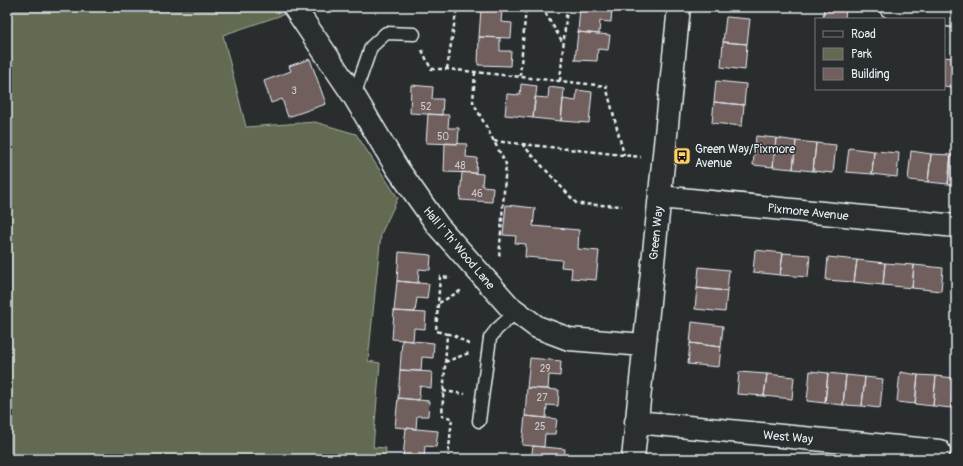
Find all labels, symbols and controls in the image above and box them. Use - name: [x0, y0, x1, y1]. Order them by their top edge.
- legend: [815, 18, 945, 90]
- text: Road: [851, 27, 876, 42]
- text: Park: [851, 47, 872, 62]
- text: Building: [851, 67, 890, 82]
- house number: 3: [291, 85, 297, 97]
- house number: 52: [420, 101, 432, 113]
- house number: 50: [437, 131, 449, 143]
- place label: Green Way/Pixmore Avenue: [695, 142, 795, 171]
- bus stop icon: Green Way/Pixmore Avenue: [672, 146, 692, 166]
- house number: 48: [455, 160, 465, 172]
- house number: 46: [471, 188, 483, 200]
- street label: Pixmore Avenue: [767, 201, 849, 224]
- street label: Hall I' Th' Wood Lane: [420, 204, 498, 293]
- street label: Green Way: [646, 205, 667, 261]
- house number: 29: [540, 363, 550, 375]
- house number: 27: [537, 392, 548, 404]
- house number: 25: [534, 421, 546, 433]
- street label: West Way: [762, 428, 813, 447]

